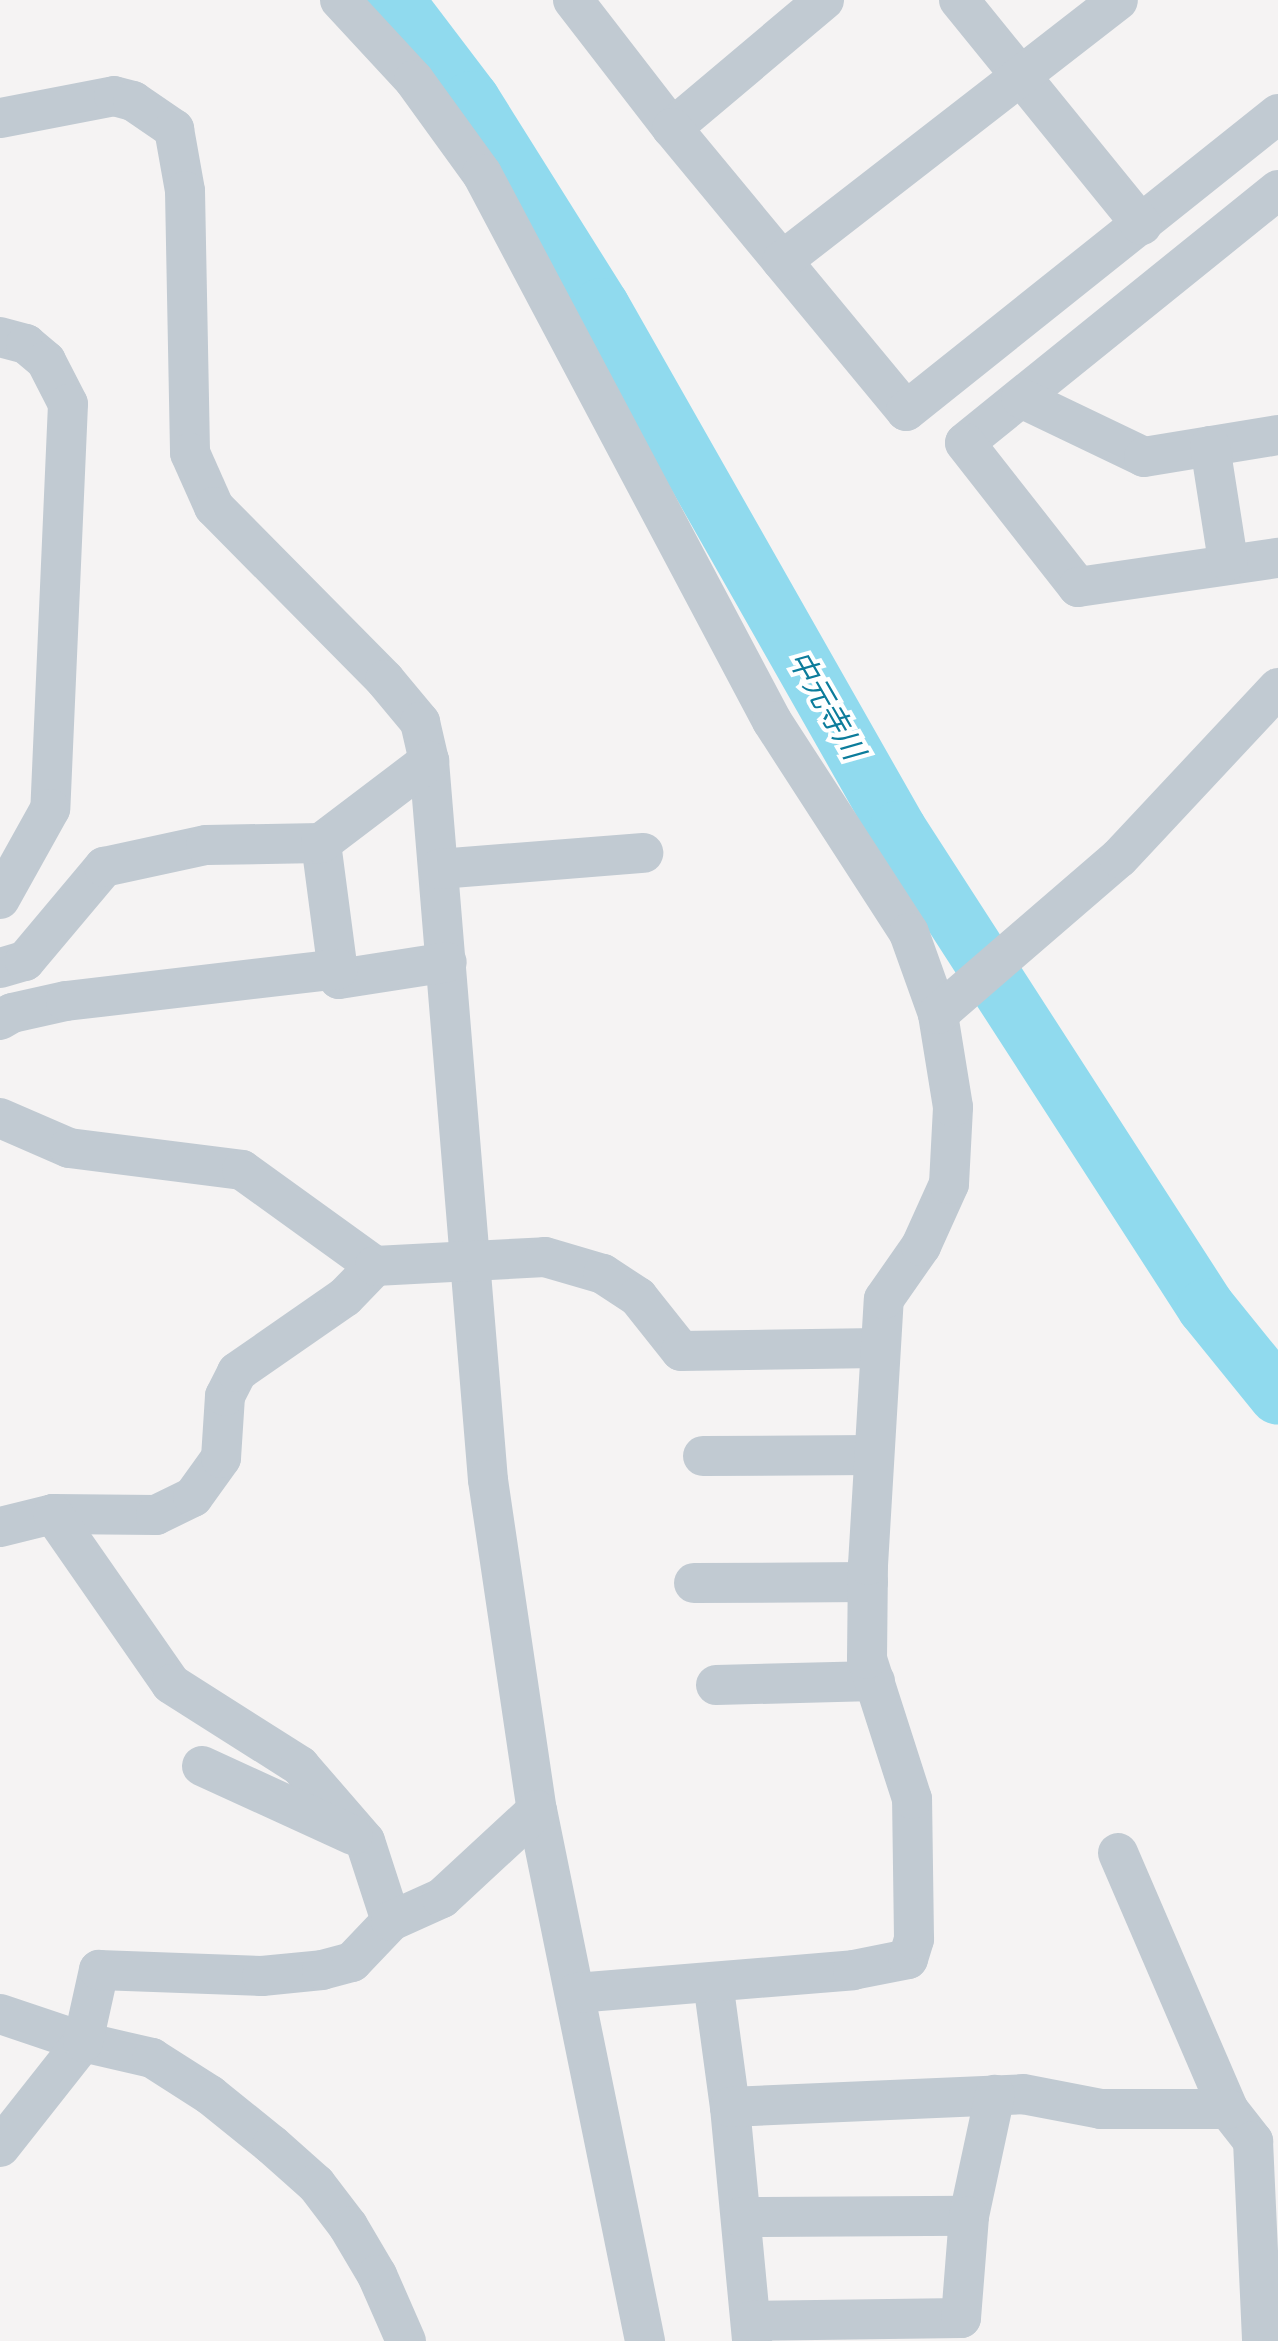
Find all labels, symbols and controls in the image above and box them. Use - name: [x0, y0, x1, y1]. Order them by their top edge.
- water label: 中元寺川: [780, 644, 872, 766]

